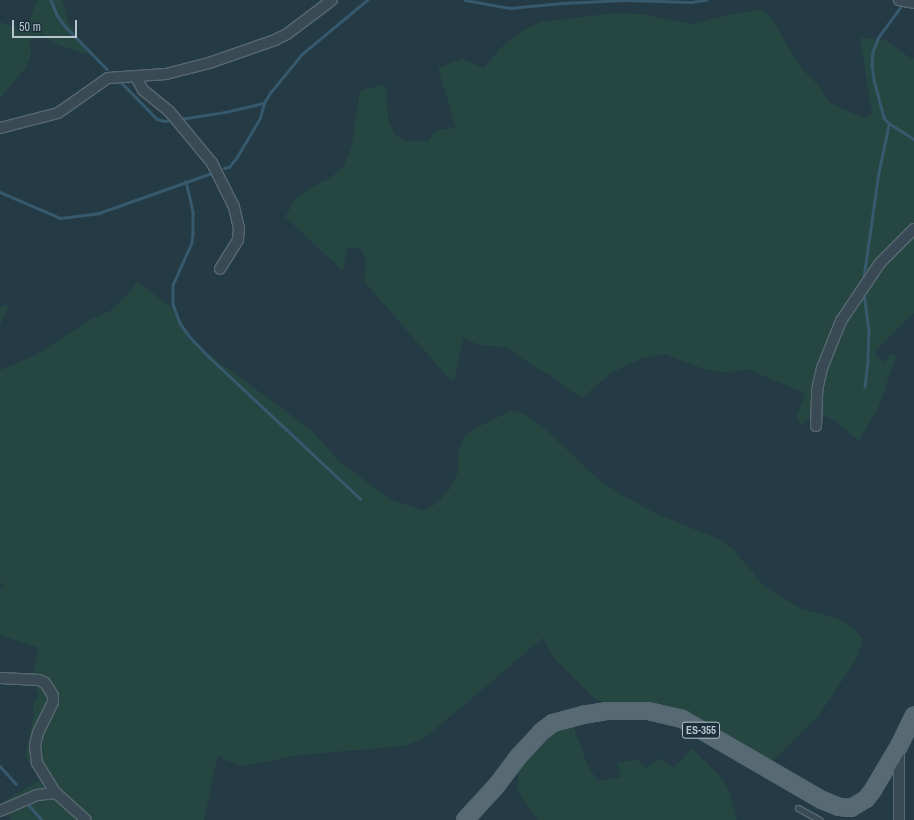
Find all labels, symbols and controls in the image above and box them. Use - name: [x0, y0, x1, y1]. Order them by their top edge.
- scale bar: [14, 12, 79, 38]
- text: 50 m: [19, 19, 41, 35]
- road number: ES-355: [681, 721, 721, 739]

